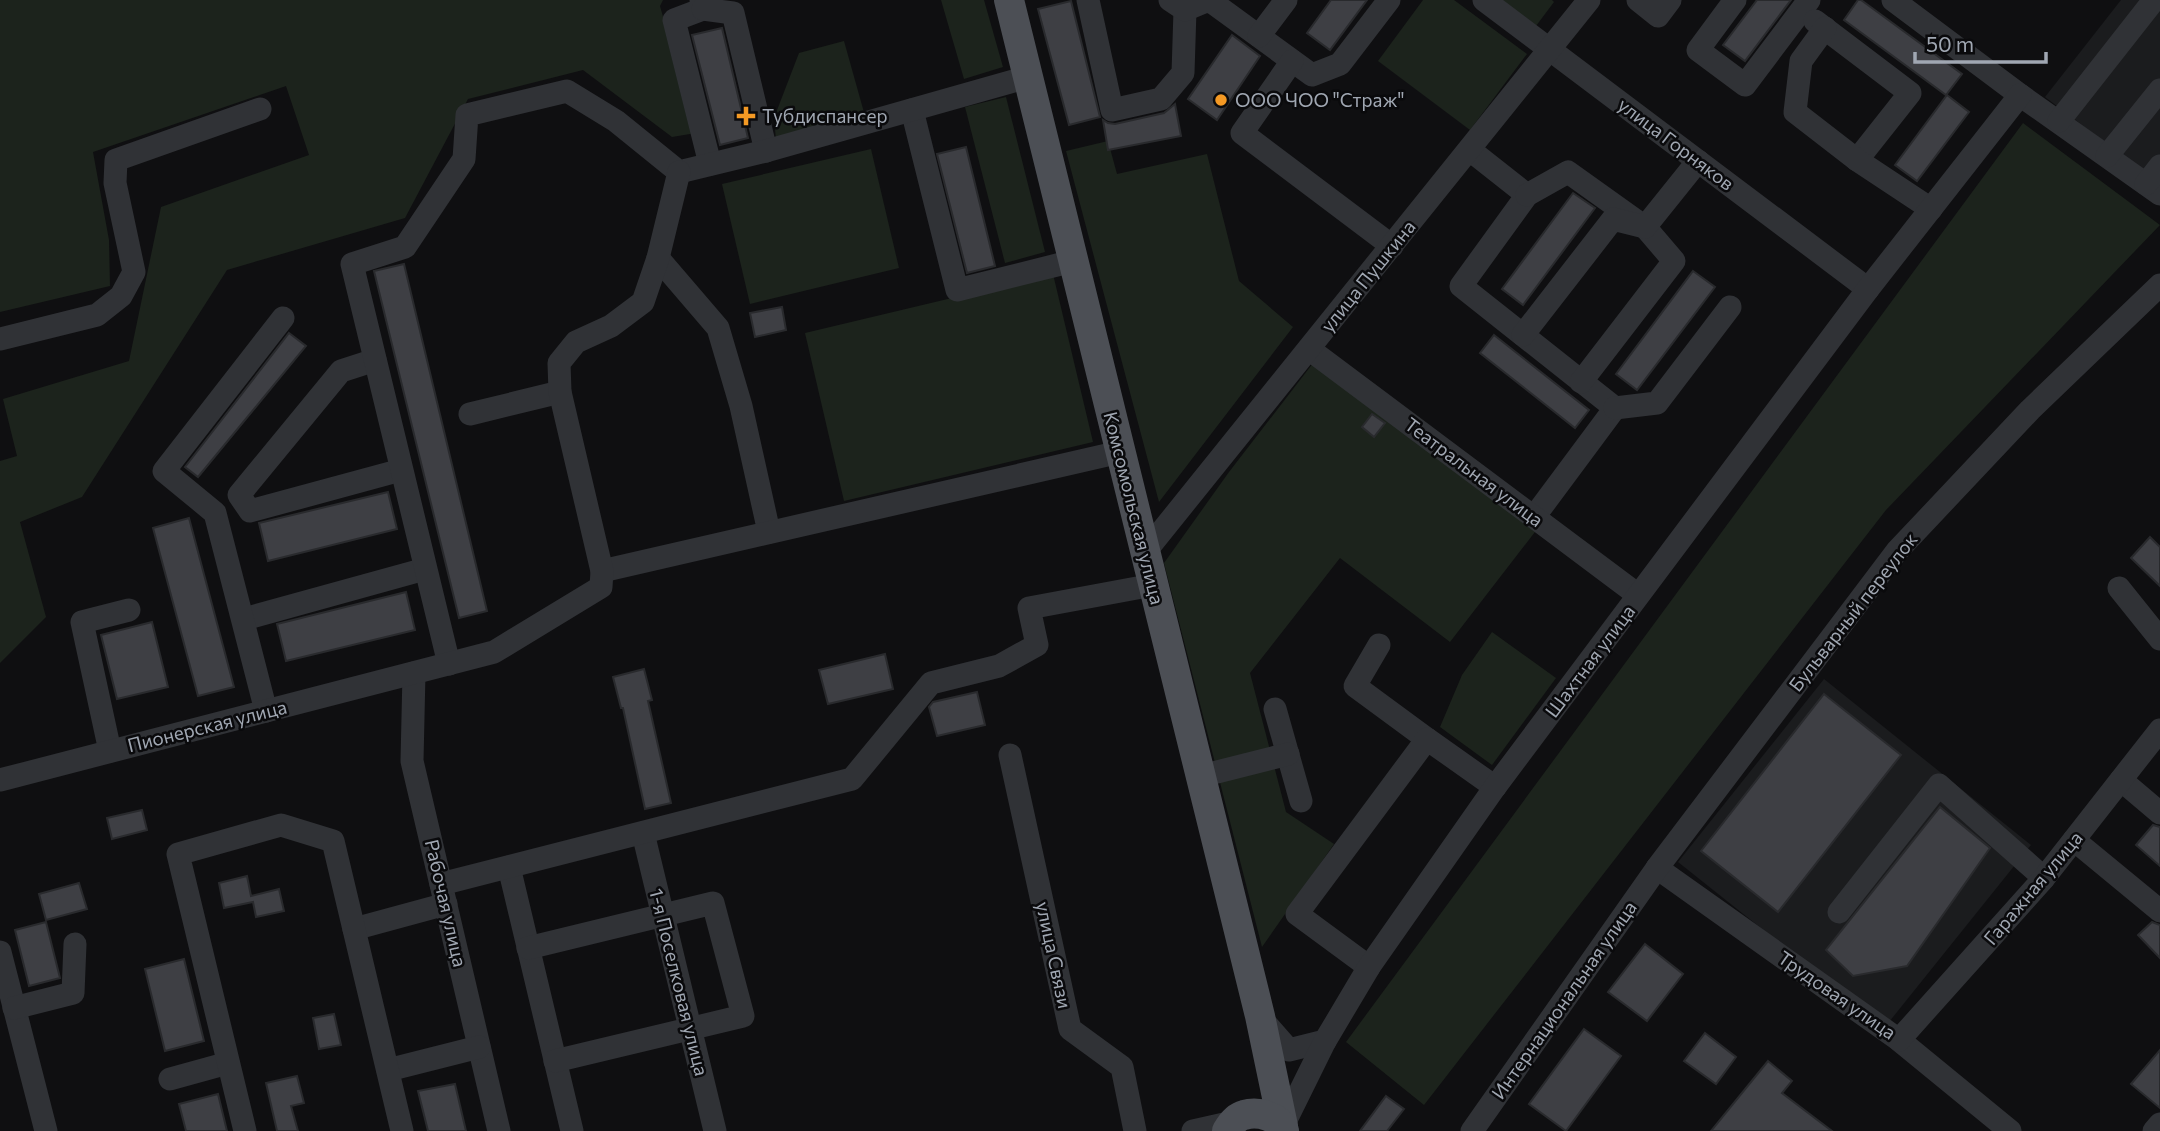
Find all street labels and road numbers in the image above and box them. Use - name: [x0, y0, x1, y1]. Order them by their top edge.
- street label: улица Горняков: [1614, 92, 1739, 195]
- street label: улица Пушкина: [1316, 215, 1420, 336]
- street label: Комсомольская улица: [1099, 409, 1170, 607]
- street label: Театральная улица: [1401, 412, 1548, 531]
- street label: Бульварный переулок: [1784, 528, 1922, 696]
- street label: Шахтная улица: [1540, 600, 1639, 722]
- street label: Пионерская улица: [125, 695, 289, 756]
- street label: Гаражная улица: [1978, 826, 2087, 949]
- street label: Рабочая улица: [421, 837, 472, 969]
- street label: 1-я Поселковая улица: [645, 886, 714, 1078]
- street label: Интернациональная улица: [1486, 896, 1641, 1103]
- street label: улица Связи: [1032, 899, 1077, 1010]
- street label: Трудовая улица: [1774, 945, 1901, 1044]

